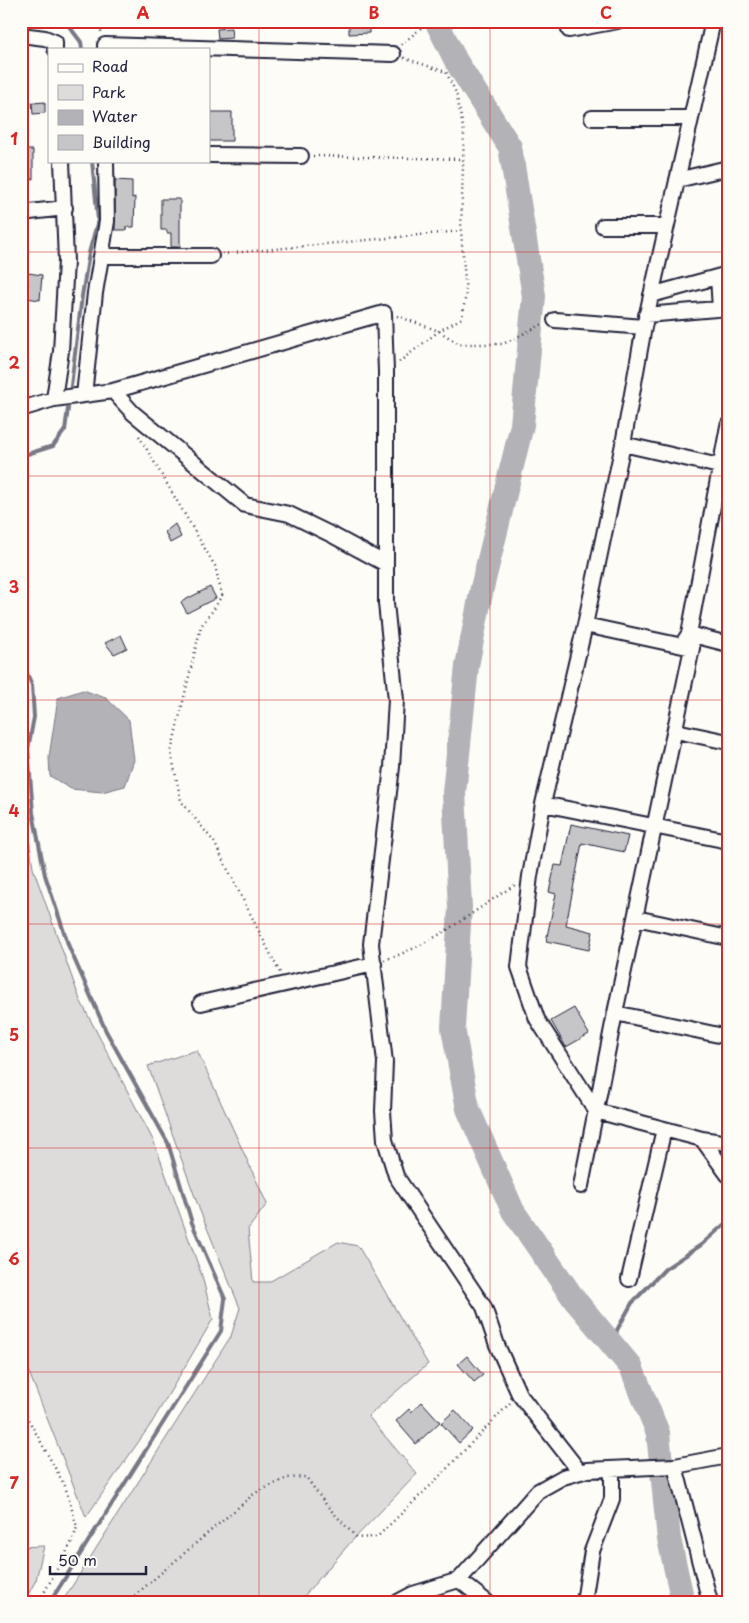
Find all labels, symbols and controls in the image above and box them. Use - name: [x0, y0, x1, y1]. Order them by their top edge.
- text: A: [137, 0, 150, 24]
- text: B: [369, 0, 380, 24]
- text: C: [600, 0, 612, 24]
- legend: [48, 48, 210, 162]
- text: Road: [92, 54, 128, 77]
- text: Park: [92, 80, 126, 103]
- text: Water: [92, 104, 137, 127]
- text: 1: [10, 126, 18, 150]
- text: Building: [92, 130, 151, 153]
- text: 2: [8, 350, 20, 374]
- text: 3: [9, 574, 19, 598]
- text: 4: [9, 798, 20, 822]
- text: 5: [9, 1022, 19, 1046]
- text: 6: [8, 1246, 20, 1270]
- text: 7: [9, 1470, 19, 1494]
- scale bar: [50, 1543, 146, 1575]
- text: 50 m: [58, 1548, 97, 1571]

